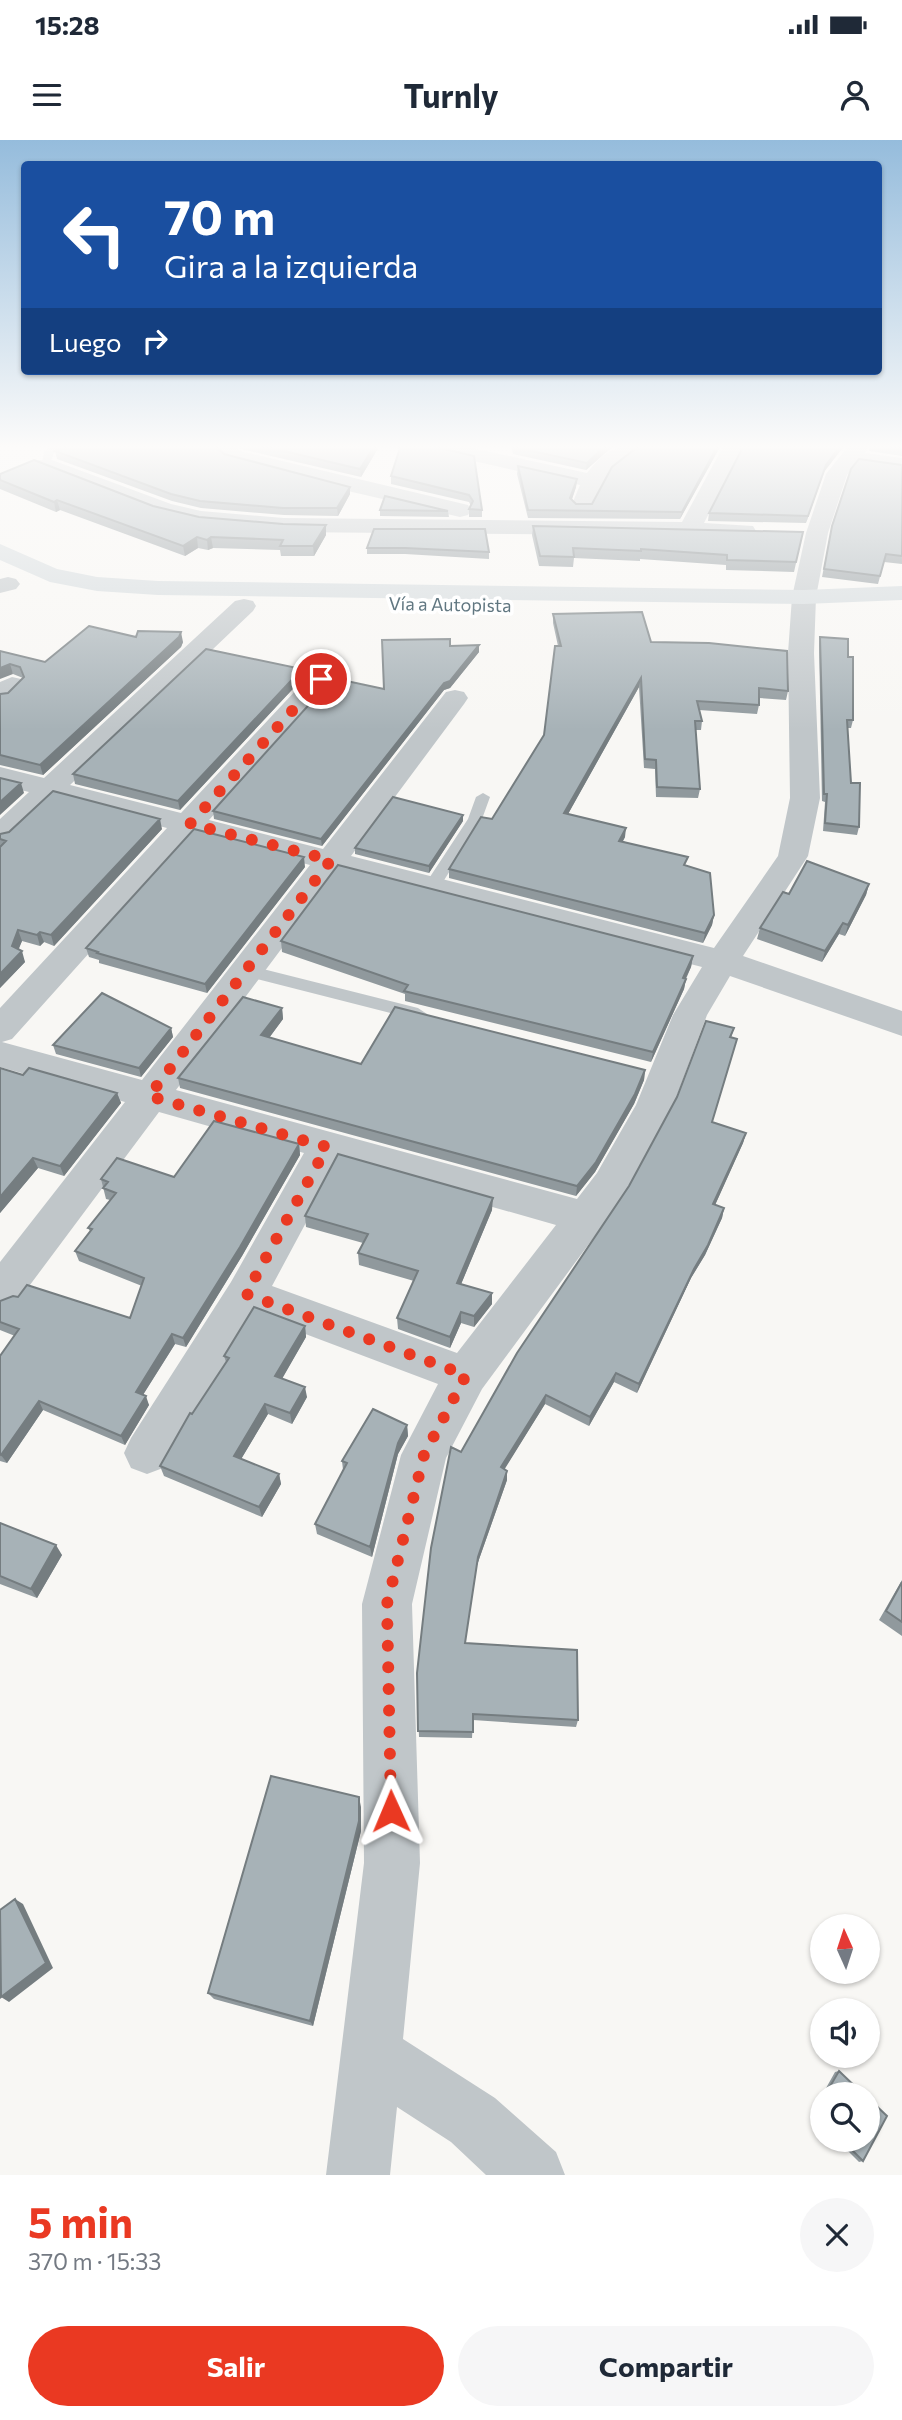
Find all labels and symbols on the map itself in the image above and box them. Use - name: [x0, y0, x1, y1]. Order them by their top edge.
- street label: Vía a Autopista: [388, 592, 512, 616]
- pin: [291, 649, 351, 709]
- position arrow: [354, 1774, 428, 1848]
- north arrow: [810, 1914, 880, 1984]

